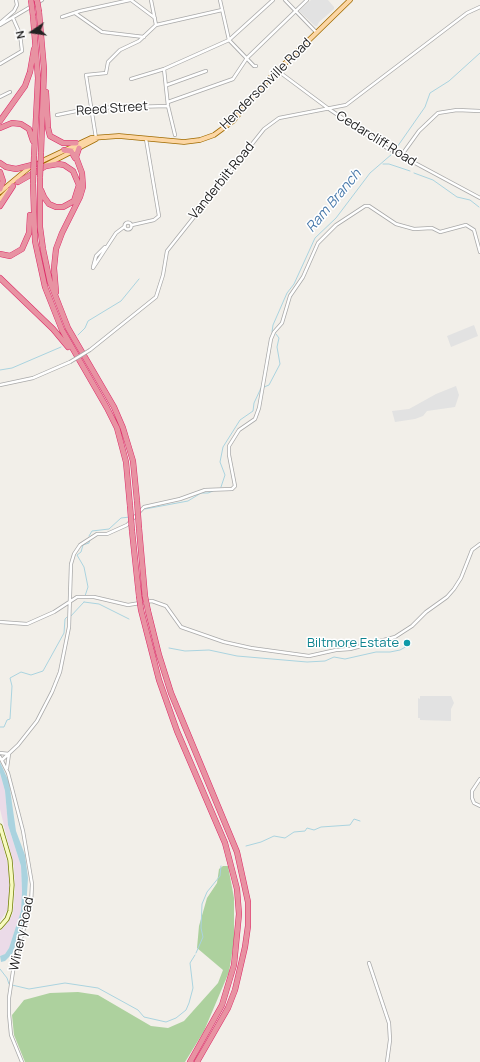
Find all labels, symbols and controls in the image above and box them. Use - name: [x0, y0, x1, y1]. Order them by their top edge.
- north arrow: [12, 12, 52, 52]
- text: N: [12, 29, 28, 40]
- street label: Hendersonville Road: [217, 35, 315, 133]
- street label: Reed Street: [76, 99, 148, 119]
- street label: Cedarcliff Road: [333, 108, 419, 170]
- street label: Vanderbilt Road: [186, 139, 258, 223]
- water label: Ram Branch: [303, 166, 365, 236]
- place label: Biltmore Estate: [307, 635, 399, 651]
- marker: Biltmore Estate: [402, 638, 412, 648]
- street label: Winery Road: [7, 896, 37, 972]

